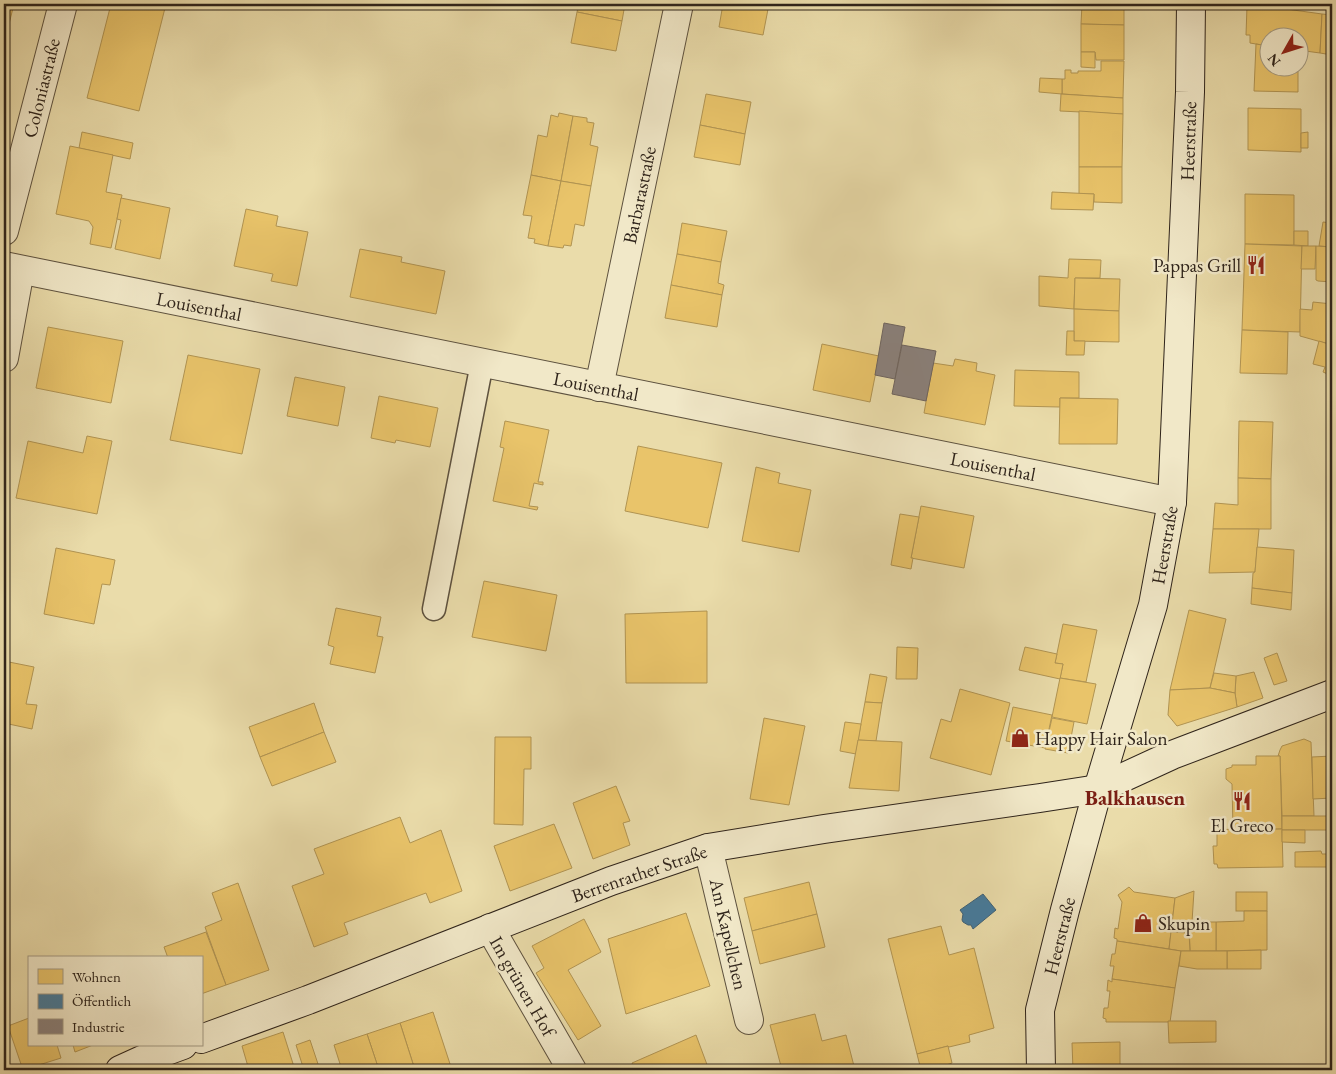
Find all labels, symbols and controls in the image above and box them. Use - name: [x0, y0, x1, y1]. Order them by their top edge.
- north arrow: [1258, 28, 1308, 78]
- street label: Coloniastraße: [17, 36, 66, 141]
- text: N: [1263, 50, 1284, 70]
- street label: Heerstraße: [1175, 101, 1202, 181]
- street label: Barbarastraße: [617, 144, 662, 246]
- place label: Pappas Grill: [1153, 253, 1241, 278]
- restaurant icon: Pappas Grill: [1245, 254, 1267, 276]
- street label: Louisenthal: [154, 286, 244, 327]
- street label: Louisenthal: [551, 366, 641, 407]
- street label: Louisenthal: [948, 446, 1038, 487]
- street label: Heerstraße: [1145, 504, 1184, 586]
- place label: Happy Hair Salon: [1035, 726, 1168, 751]
- shop icon: Happy Hair Salon: [1009, 727, 1031, 749]
- district label: Balkhausen: [1085, 784, 1185, 811]
- restaurant icon: El Greco: [1231, 790, 1253, 812]
- place label: El Greco: [1210, 813, 1274, 838]
- street label: Berrenrather Straße: [568, 839, 710, 908]
- street label: Am Kapellchen: [703, 875, 753, 992]
- street label: Heerstraße: [1038, 895, 1081, 978]
- place label: Skupin: [1158, 911, 1210, 936]
- shop icon: Skupin: [1132, 912, 1154, 934]
- street label: Im grünen Hof: [484, 932, 562, 1043]
- legend: [28, 956, 202, 1046]
- text: Wohnen: [72, 967, 121, 986]
- text: Öffentlich: [72, 991, 132, 1010]
- text: Industrie: [72, 1017, 125, 1036]

